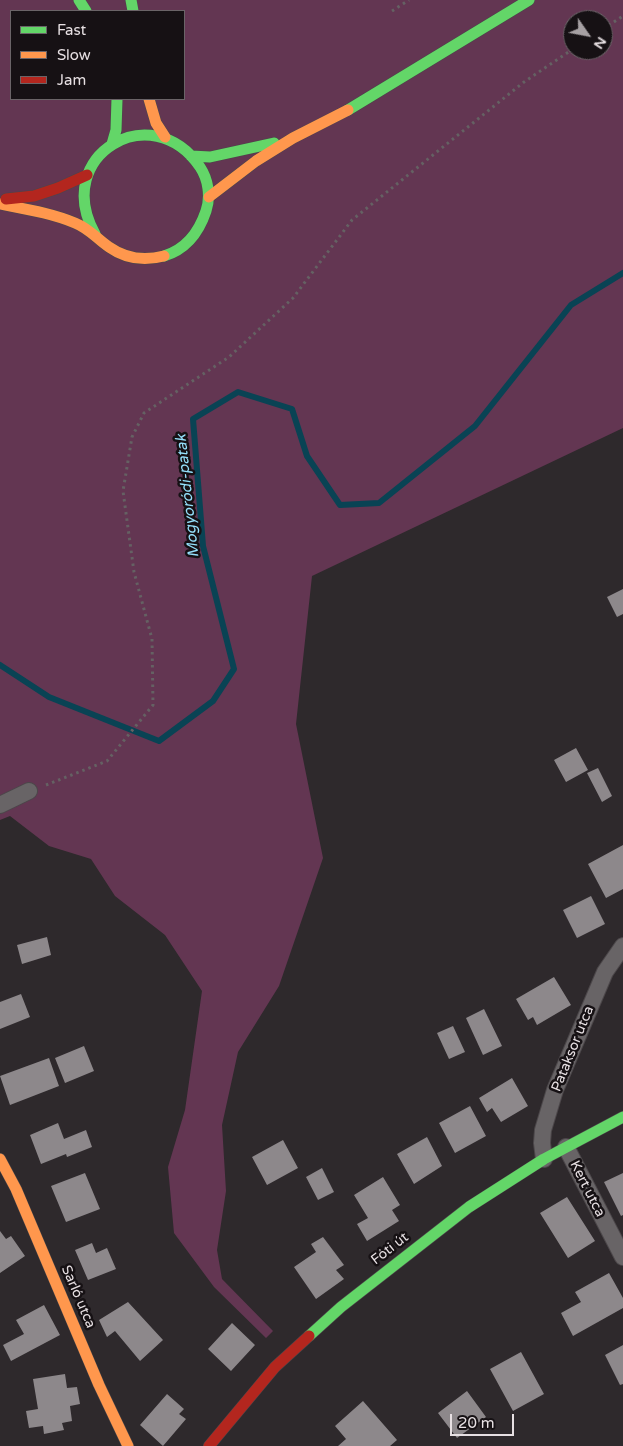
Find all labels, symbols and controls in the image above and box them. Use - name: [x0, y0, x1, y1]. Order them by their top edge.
- legend: [10, 10, 185, 100]
- north arrow: [563, 10, 613, 60]
- text: Fast: [57, 21, 86, 39]
- text: N: [590, 34, 610, 52]
- text: Slow: [57, 46, 91, 64]
- text: Jam: [57, 71, 86, 89]
- water label: Mogyoródi-patak: [173, 433, 203, 559]
- street label: Pataksor utca: [548, 1004, 598, 1094]
- street label: Kert utca: [566, 1158, 608, 1220]
- street label: Fóti út: [368, 1229, 412, 1269]
- street label: Sarló utca: [57, 1263, 99, 1331]
- scale bar: [453, 1404, 517, 1436]
- text: 20 m: [458, 1414, 495, 1432]

